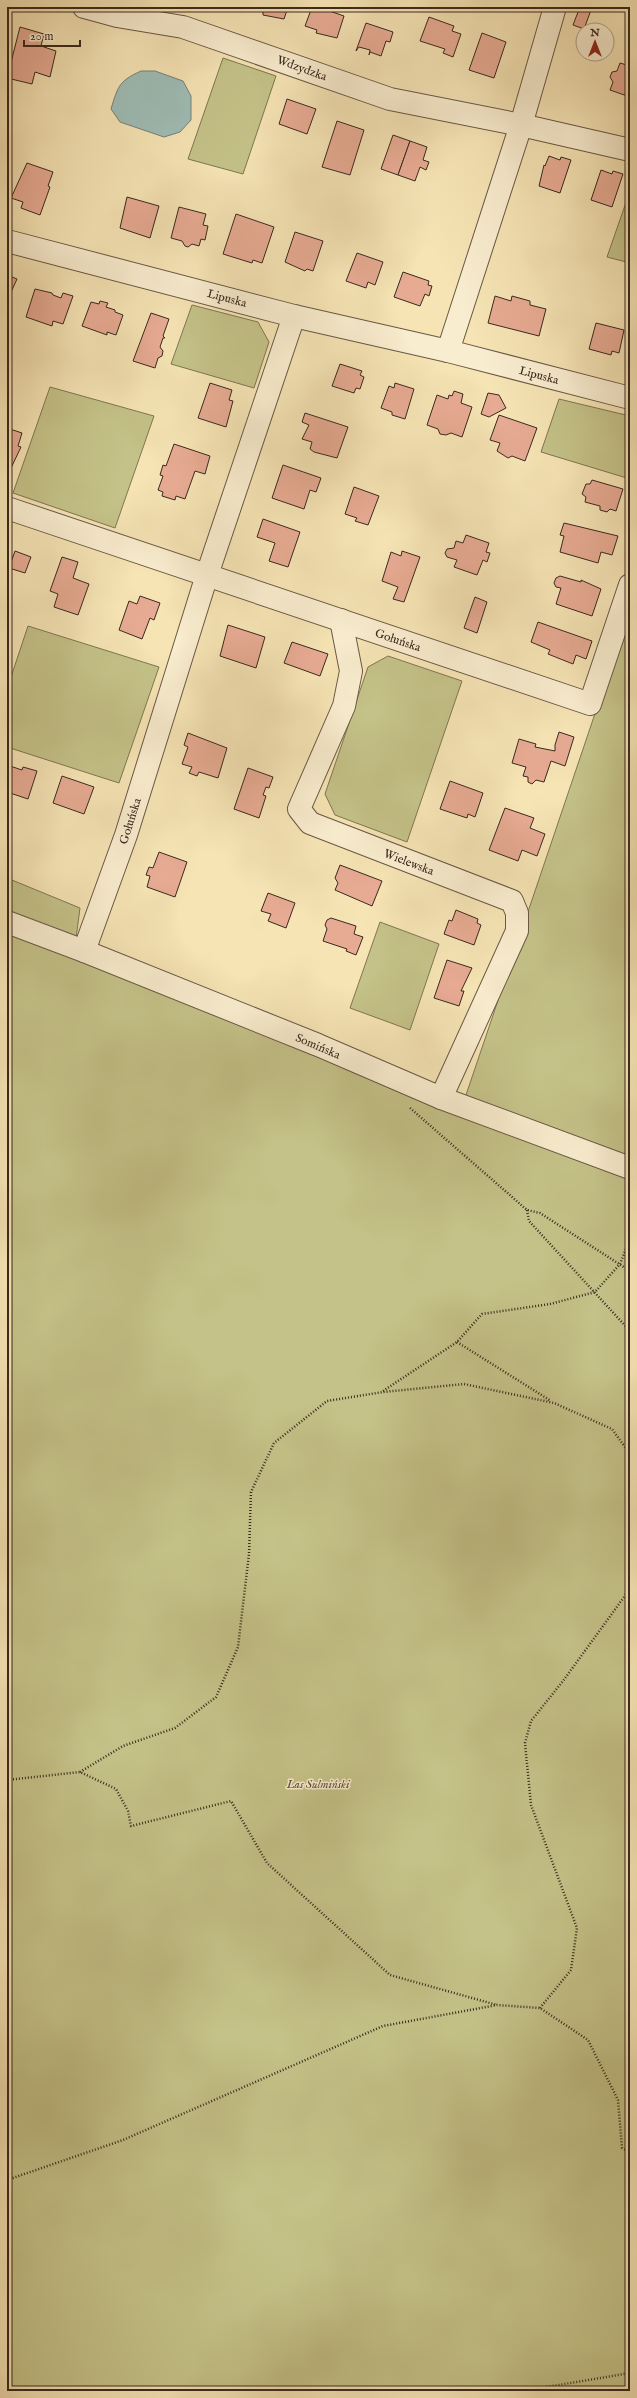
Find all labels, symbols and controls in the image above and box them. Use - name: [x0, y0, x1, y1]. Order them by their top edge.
- scale bar: [24, 22, 80, 48]
- north arrow: [575, 22, 615, 62]
- text: N: [589, 26, 600, 40]
- text: 20 m: [30, 29, 53, 44]
- street label: Wdzydzka: [275, 53, 330, 85]
- street label: Lipuska: [205, 286, 249, 312]
- street label: Lipuska: [517, 363, 561, 389]
- street label: Gołuńska: [373, 626, 424, 656]
- street label: Gołuńska: [116, 795, 145, 846]
- street label: Wielewska: [382, 846, 437, 879]
- street label: Somińska: [293, 1030, 343, 1063]
- park label: Las Sulmiński: [286, 1777, 351, 1792]

